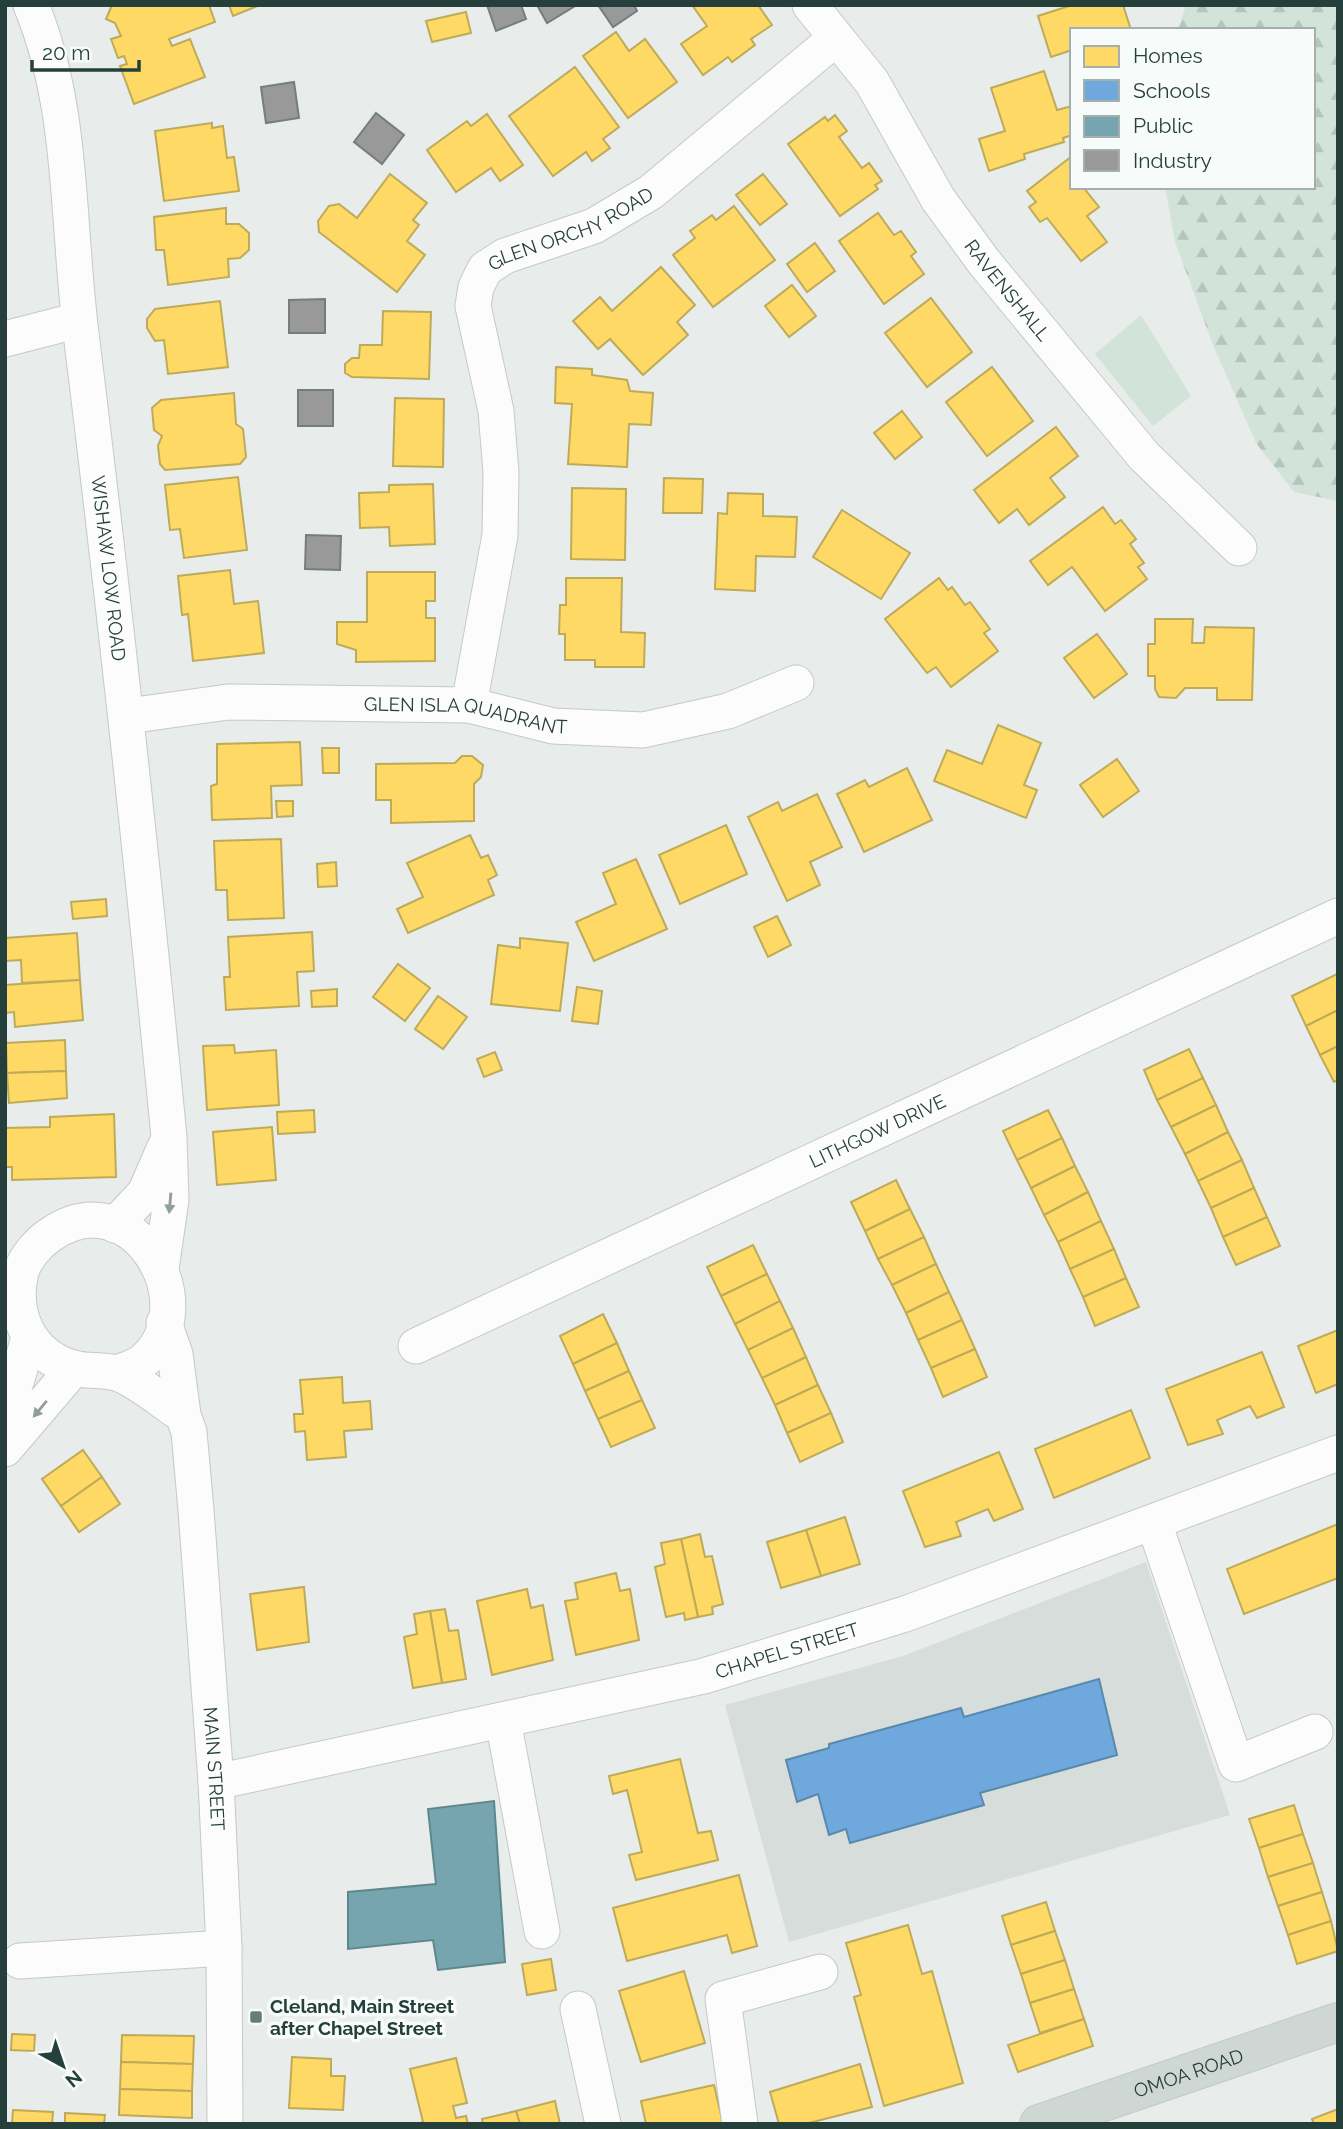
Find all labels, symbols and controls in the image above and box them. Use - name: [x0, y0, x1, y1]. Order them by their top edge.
- scale bar: [32, 28, 138, 72]
- legend: [1070, 28, 1315, 189]
- text: 20 m: [42, 40, 90, 65]
- text: Homes: [1133, 43, 1203, 68]
- text: Schools: [1133, 78, 1210, 103]
- text: Public: [1133, 113, 1193, 138]
- text: Industry: [1133, 148, 1212, 173]
- street label: GLEN ORCHY ROAD: [484, 182, 657, 275]
- street label: RAVENSHALL: [960, 235, 1055, 345]
- street label: WISHAW LOW ROAD: [87, 474, 130, 662]
- street label: GLEN ISLA QUADRANT: [364, 693, 568, 738]
- street label: LITHGOW DRIVE: [806, 1090, 949, 1172]
- one-way arrow: [164, 1192, 175, 1214]
- one-way arrow: [33, 1400, 48, 1417]
- street label: CHAPEL STREET: [712, 1618, 862, 1683]
- street label: MAIN STREET: [199, 1706, 229, 1831]
- place label: Cleland, Main Street after Chapel Street: [270, 1995, 455, 2039]
- marker: Cleland, Main Street after Chapel Street: [248, 2009, 264, 2025]
- north arrow: [28, 2031, 98, 2101]
- street label: OMOA ROAD: [1131, 2044, 1246, 2102]
- text: N: [61, 2066, 87, 2092]

